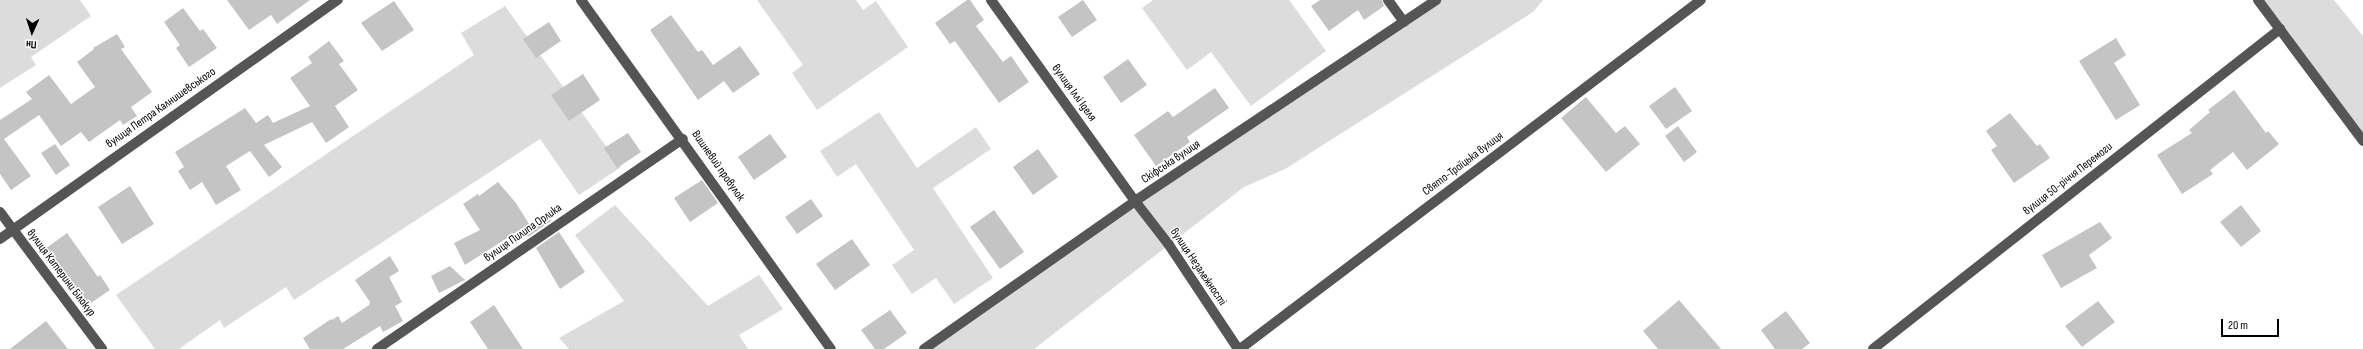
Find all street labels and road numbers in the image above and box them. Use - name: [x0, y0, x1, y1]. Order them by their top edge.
- street label: вулиця Іллі Іделя: [1049, 62, 1099, 124]
- street label: вулиця Петра Калнишевського: [103, 65, 219, 151]
- street label: Вишневий провулок: [688, 128, 748, 204]
- street label: Свято-Троїцька вулиця: [1420, 129, 1506, 199]
- street label: Скіфська вулиця: [1139, 137, 1203, 187]
- street label: вулиця 50-річчя Перемоги: [2020, 140, 2116, 218]
- street label: вулиця Пилипа Орлика: [481, 201, 565, 265]
- street label: вулиця Незалежності: [1167, 225, 1229, 309]
- street label: вулиця Катерини Білокур: [23, 226, 99, 320]

